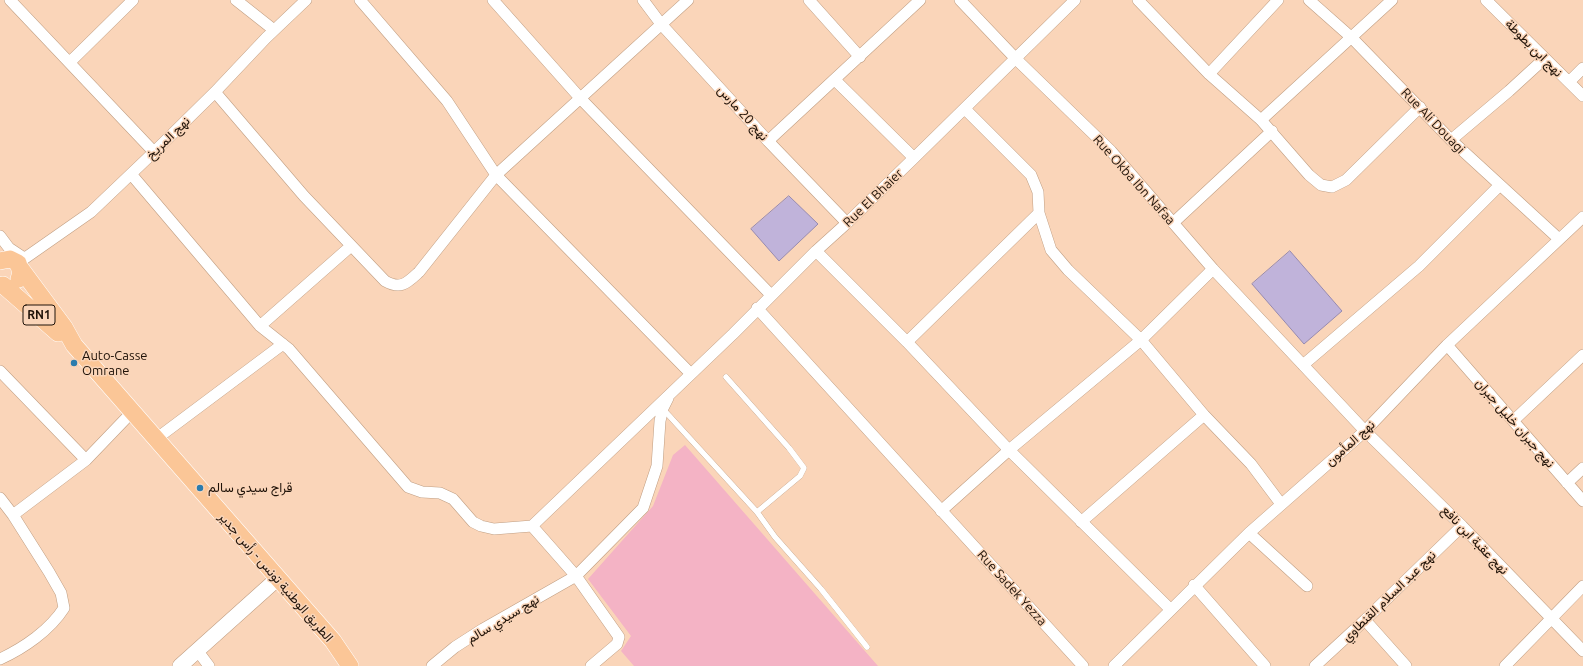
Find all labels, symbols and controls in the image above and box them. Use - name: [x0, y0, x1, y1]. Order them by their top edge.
- street label: نهج ابن بطوطة: [1502, 16, 1566, 80]
- street label: نهج 20 مارس: [714, 82, 772, 144]
- street label: Rue Ali Douagi: [1398, 85, 1468, 157]
- street label: نهج المريخ: [143, 113, 193, 163]
- street label: Rue Okba Ibn Nafaa: [1090, 132, 1178, 228]
- street label: Rue El Bhaier: [840, 166, 906, 230]
- road number: RN1: [23, 305, 55, 325]
- place label: Auto-Casse Omrane: [82, 348, 147, 379]
- marker: Auto-Casse Omrane: [69, 358, 79, 368]
- street label: نهج جبران خليل جبران: [1472, 375, 1558, 471]
- street label: نهج المأمون: [1322, 417, 1378, 469]
- place label: قراج سيدي سالم: [208, 480, 292, 496]
- marker: قراج سيدي سالم: [195, 483, 205, 493]
- street label: نهج عقبة ابن نافع: [1438, 502, 1512, 578]
- street label: الطريق الوطنية تونس - رأس جدير: [215, 509, 337, 645]
- street label: Rue Sadek Yezza: [974, 547, 1050, 629]
- street label: نهج عبد السلام القنطاوي: [1339, 547, 1439, 645]
- street label: نهج سيدي سالم: [464, 591, 542, 647]

